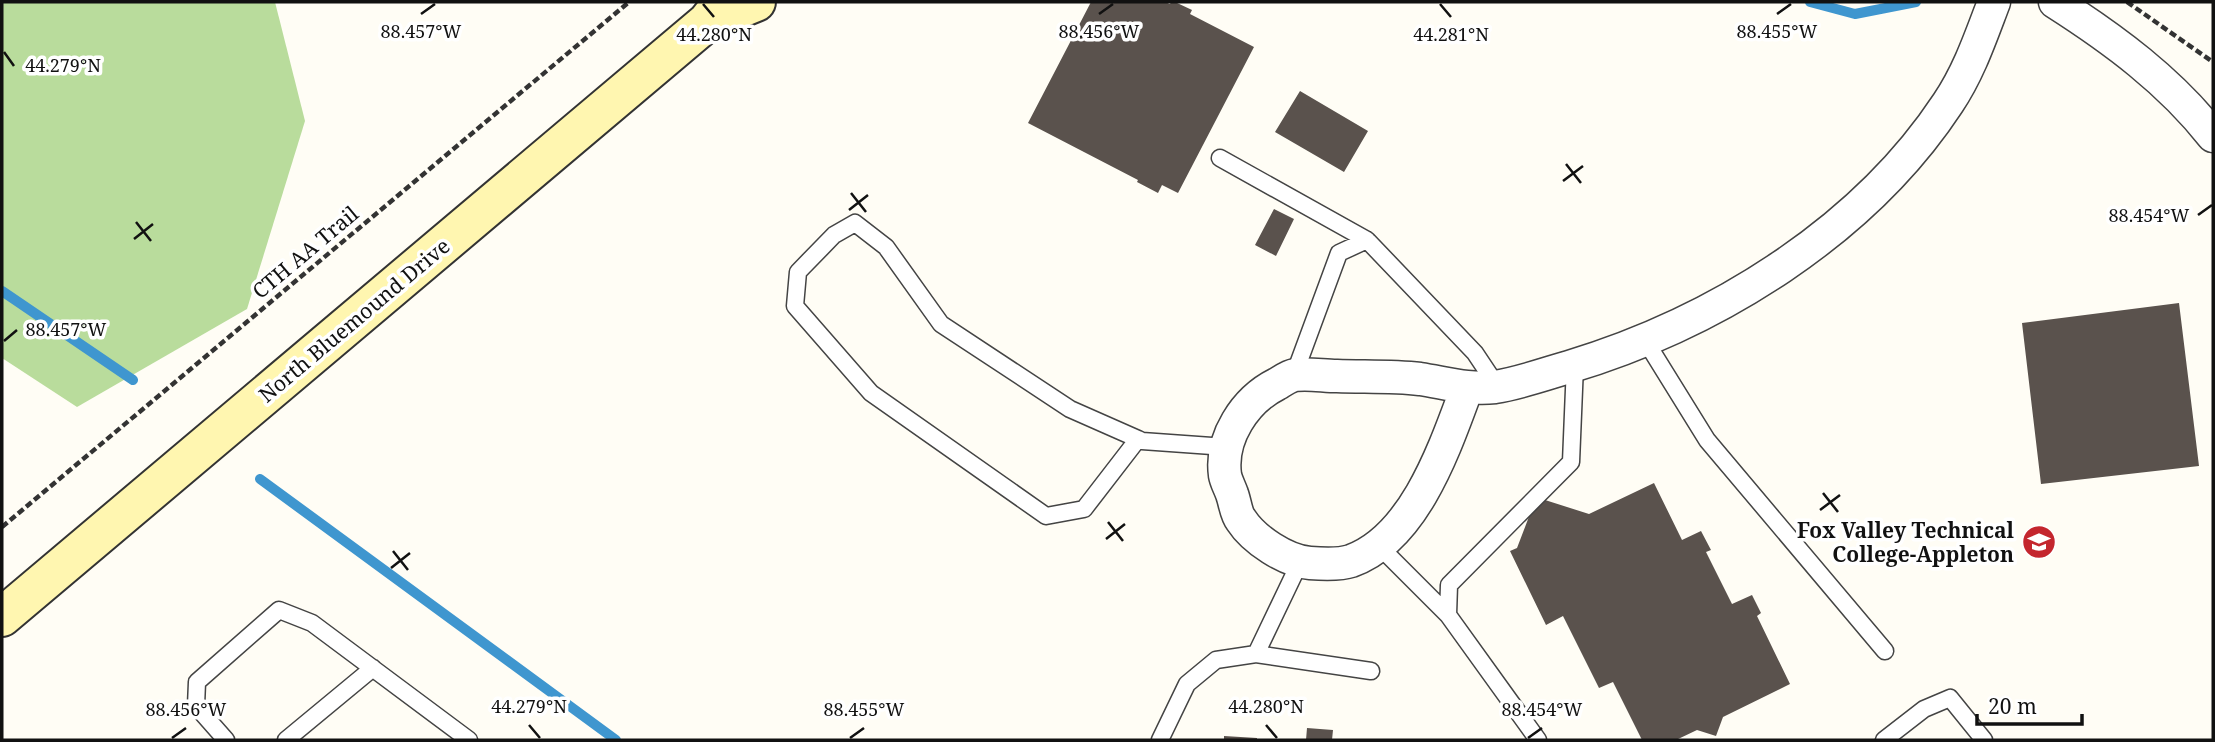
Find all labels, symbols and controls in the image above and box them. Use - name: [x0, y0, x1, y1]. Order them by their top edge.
- text: 88.457°W: [381, 19, 462, 43]
- text: 88.456°W: [1059, 19, 1140, 43]
- text: 88.455°W: [1737, 19, 1818, 43]
- text: 44.280°N: [676, 22, 752, 46]
- text: 44.281°N: [1413, 22, 1489, 46]
- text: 44.279°N: [25, 53, 101, 77]
- street label: CTH AA Trail: [246, 199, 364, 305]
- text: 88.454°W: [2109, 203, 2190, 227]
- street label: North Bluemound Drive: [253, 232, 455, 408]
- text: 88.457°W: [26, 317, 107, 341]
- place label: Fox Valley Technical College-Appleton: [1797, 516, 2015, 568]
- school or university icon: Fox Valley Technical College-Appleton: [2020, 523, 2058, 561]
- scale bar: [1977, 682, 2082, 726]
- text: 20 m: [1988, 692, 2037, 720]
- text: 44.279°N: [491, 694, 567, 718]
- text: 44.280°N: [1228, 694, 1304, 718]
- text: 88.456°W: [146, 697, 227, 721]
- text: 88.455°W: [824, 697, 905, 721]
- text: 88.454°W: [1502, 697, 1583, 721]

